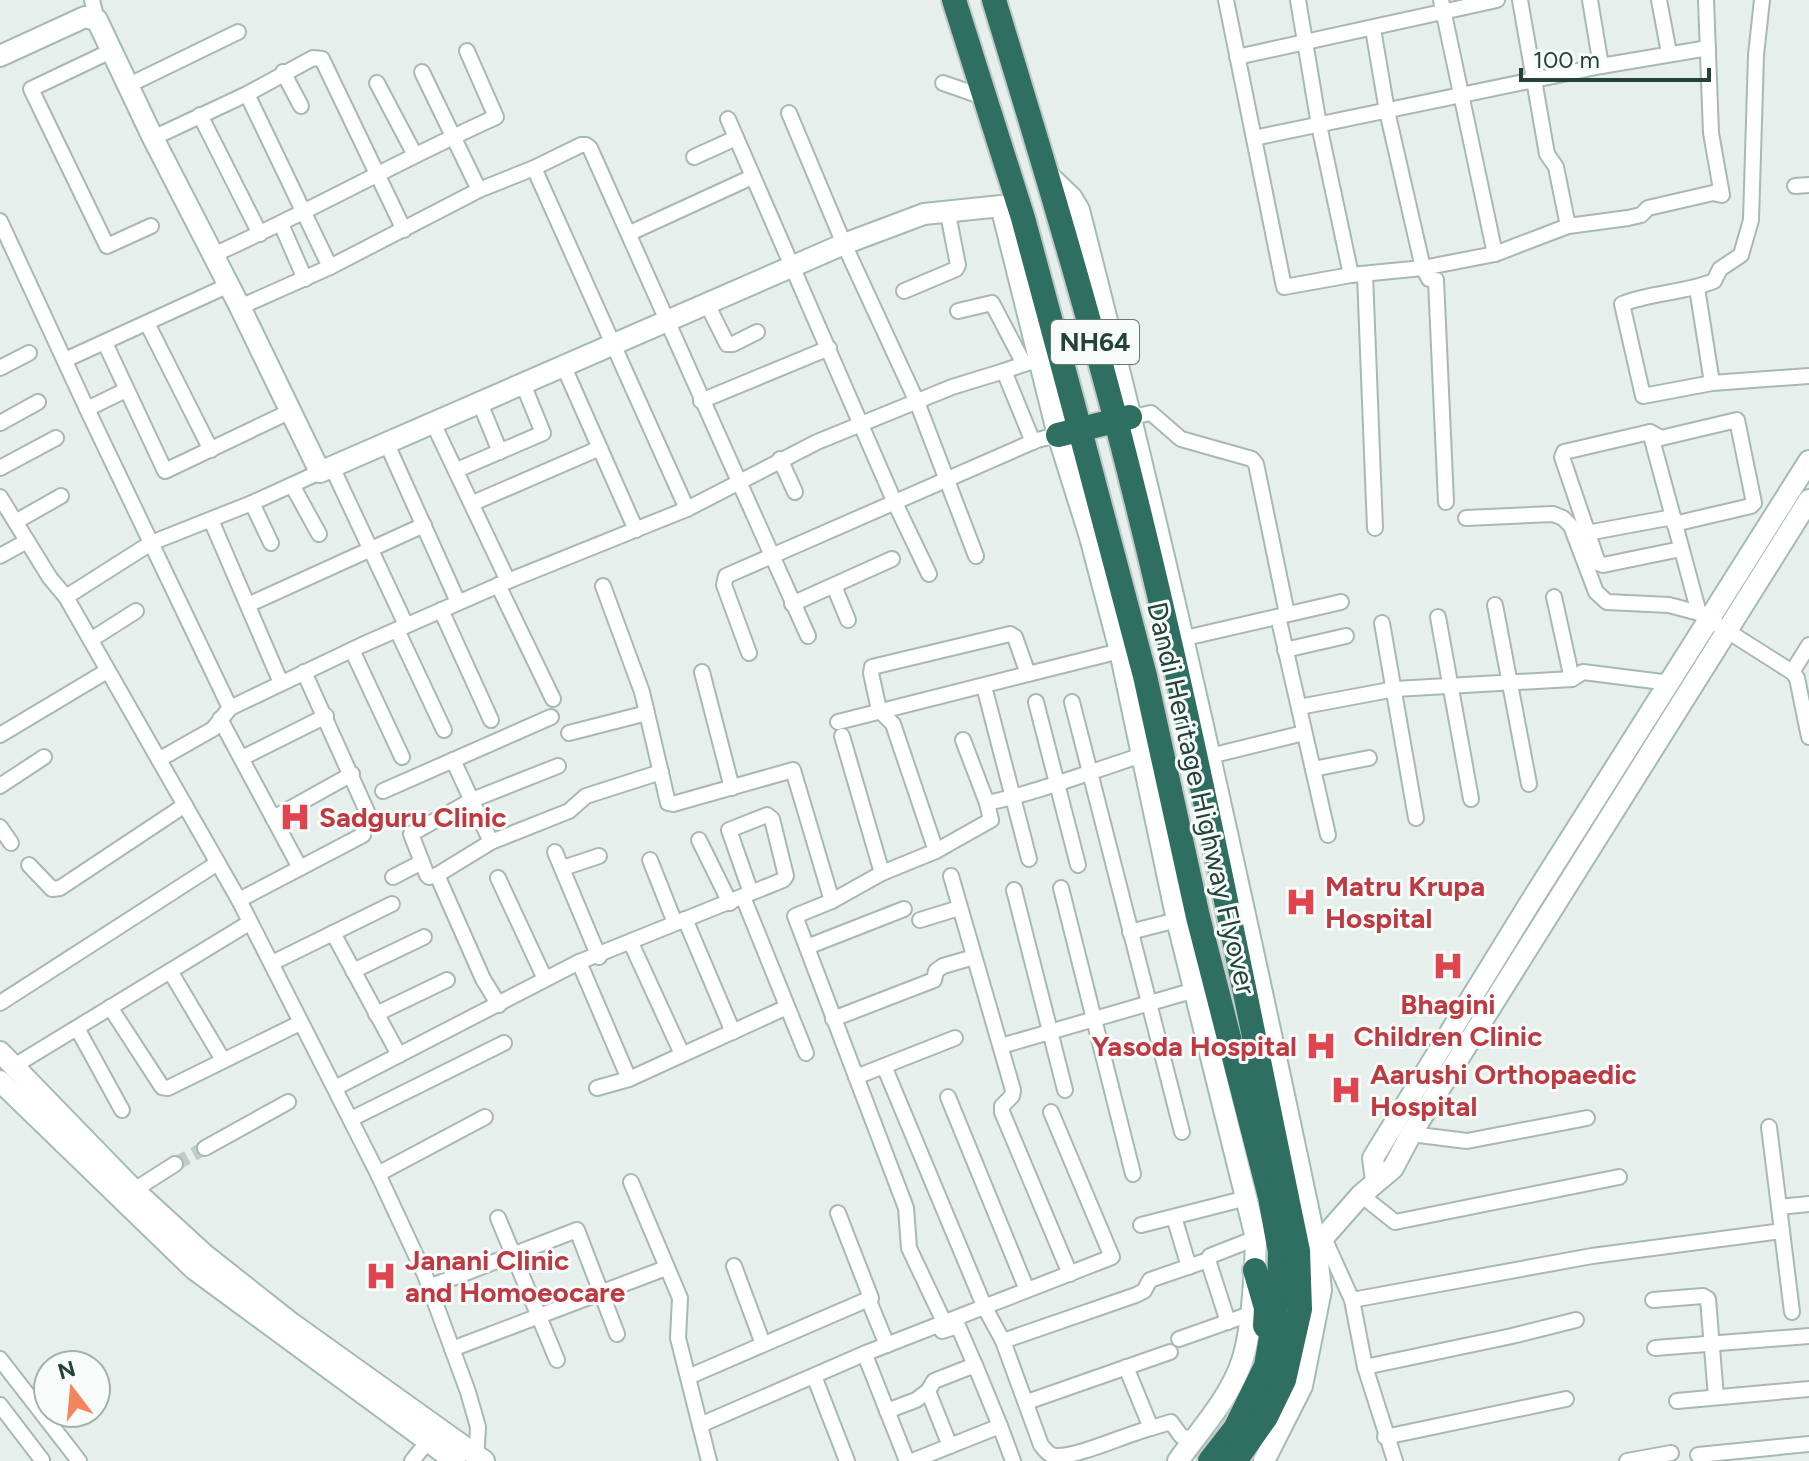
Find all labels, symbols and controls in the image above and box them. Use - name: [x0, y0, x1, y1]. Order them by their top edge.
- scale bar: [1521, 32, 1709, 82]
- text: 100 m: [1533, 45, 1600, 74]
- road number: NH64: [1051, 320, 1139, 364]
- street label: Dandi Heritage Highway Flyover: [1140, 598, 1264, 998]
- hospital icon: Sadguru Clinic: [278, 800, 312, 834]
- place label: Sadguru Clinic: [319, 800, 507, 834]
- place label: Matru Krupa Hospital: [1325, 869, 1485, 935]
- hospital icon: Matru Krupa Hospital: [1284, 885, 1318, 919]
- hospital icon: Bhagini Children Clinic: [1431, 949, 1465, 983]
- place label: Bhagini Children Clinic: [1354, 987, 1542, 1053]
- place label: Yasoda Hospital: [1092, 1029, 1297, 1063]
- hospital icon: Yasoda Hospital: [1304, 1029, 1338, 1063]
- place label: Aarushi Orthopaedic Hospital: [1370, 1057, 1637, 1123]
- hospital icon: Aarushi Orthopaedic Hospital: [1329, 1073, 1363, 1107]
- place label: Janani Clinic and Homoeocare: [405, 1243, 625, 1309]
- hospital icon: Janani Clinic and Homoeocare: [364, 1259, 398, 1293]
- north arrow: [32, 1349, 112, 1429]
- text: N: [55, 1355, 79, 1386]

